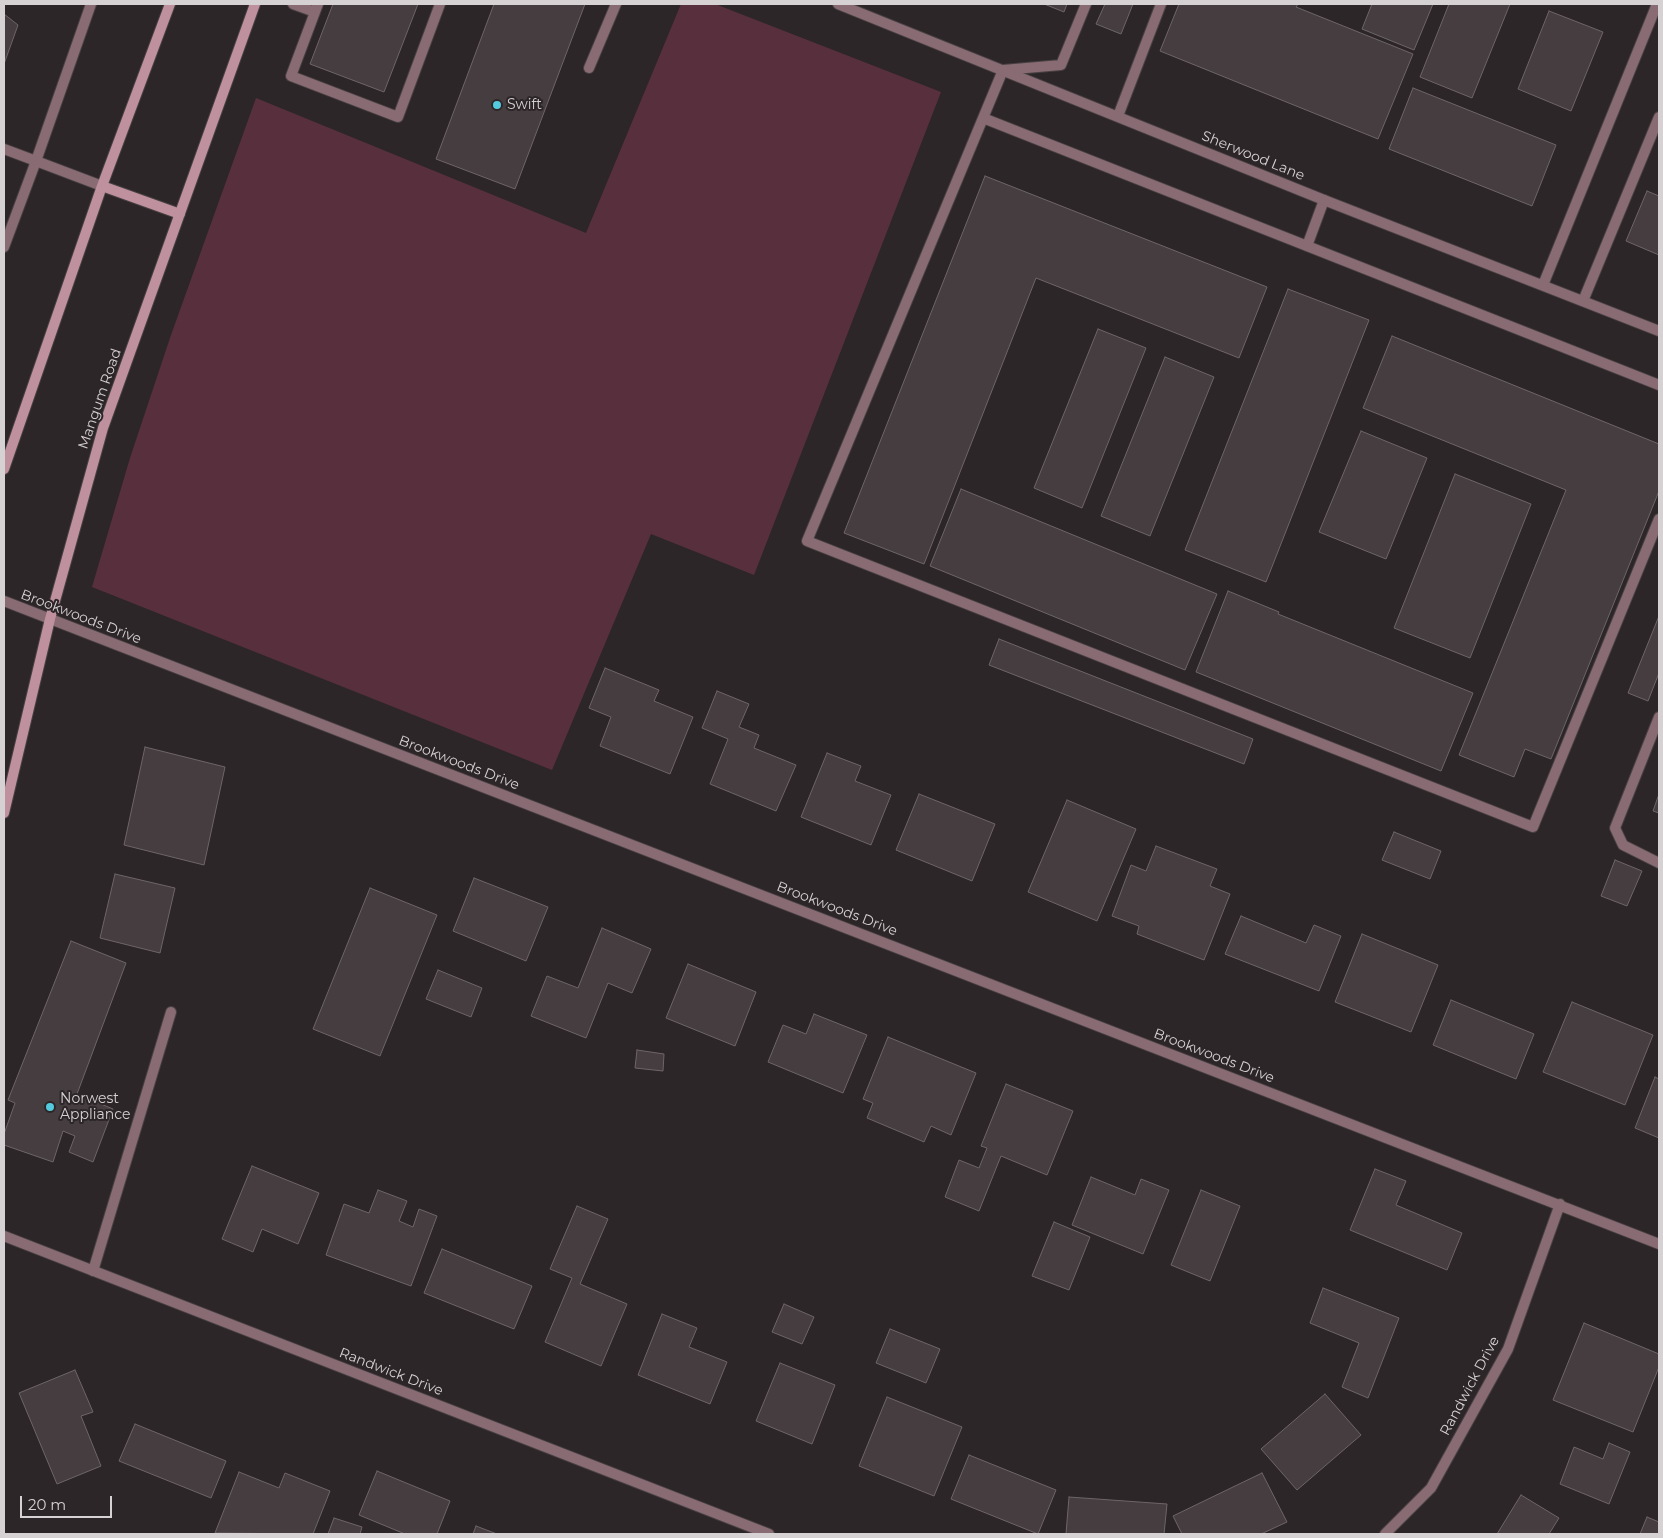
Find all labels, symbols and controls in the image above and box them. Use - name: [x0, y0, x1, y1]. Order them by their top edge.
- place label: Swift: [507, 97, 542, 113]
- marker: Swift: [491, 99, 503, 111]
- street label: Sherwood Lane: [1199, 128, 1307, 184]
- street label: Mangum Road: [75, 347, 125, 451]
- street label: Brookwoods Drive: [18, 586, 144, 648]
- street label: Brookwoods Drive: [396, 732, 522, 794]
- street label: Brookwoods Drive: [774, 878, 900, 940]
- street label: Brookwoods Drive: [1151, 1025, 1277, 1087]
- place label: Norwest Appliance: [60, 1091, 130, 1124]
- marker: Norwest Appliance: [44, 1101, 56, 1113]
- street label: Randwick Drive: [1437, 1334, 1503, 1438]
- street label: Randwick Drive: [337, 1344, 445, 1400]
- scale bar: [22, 1486, 115, 1518]
- text: 20 m: [28, 1495, 66, 1514]

